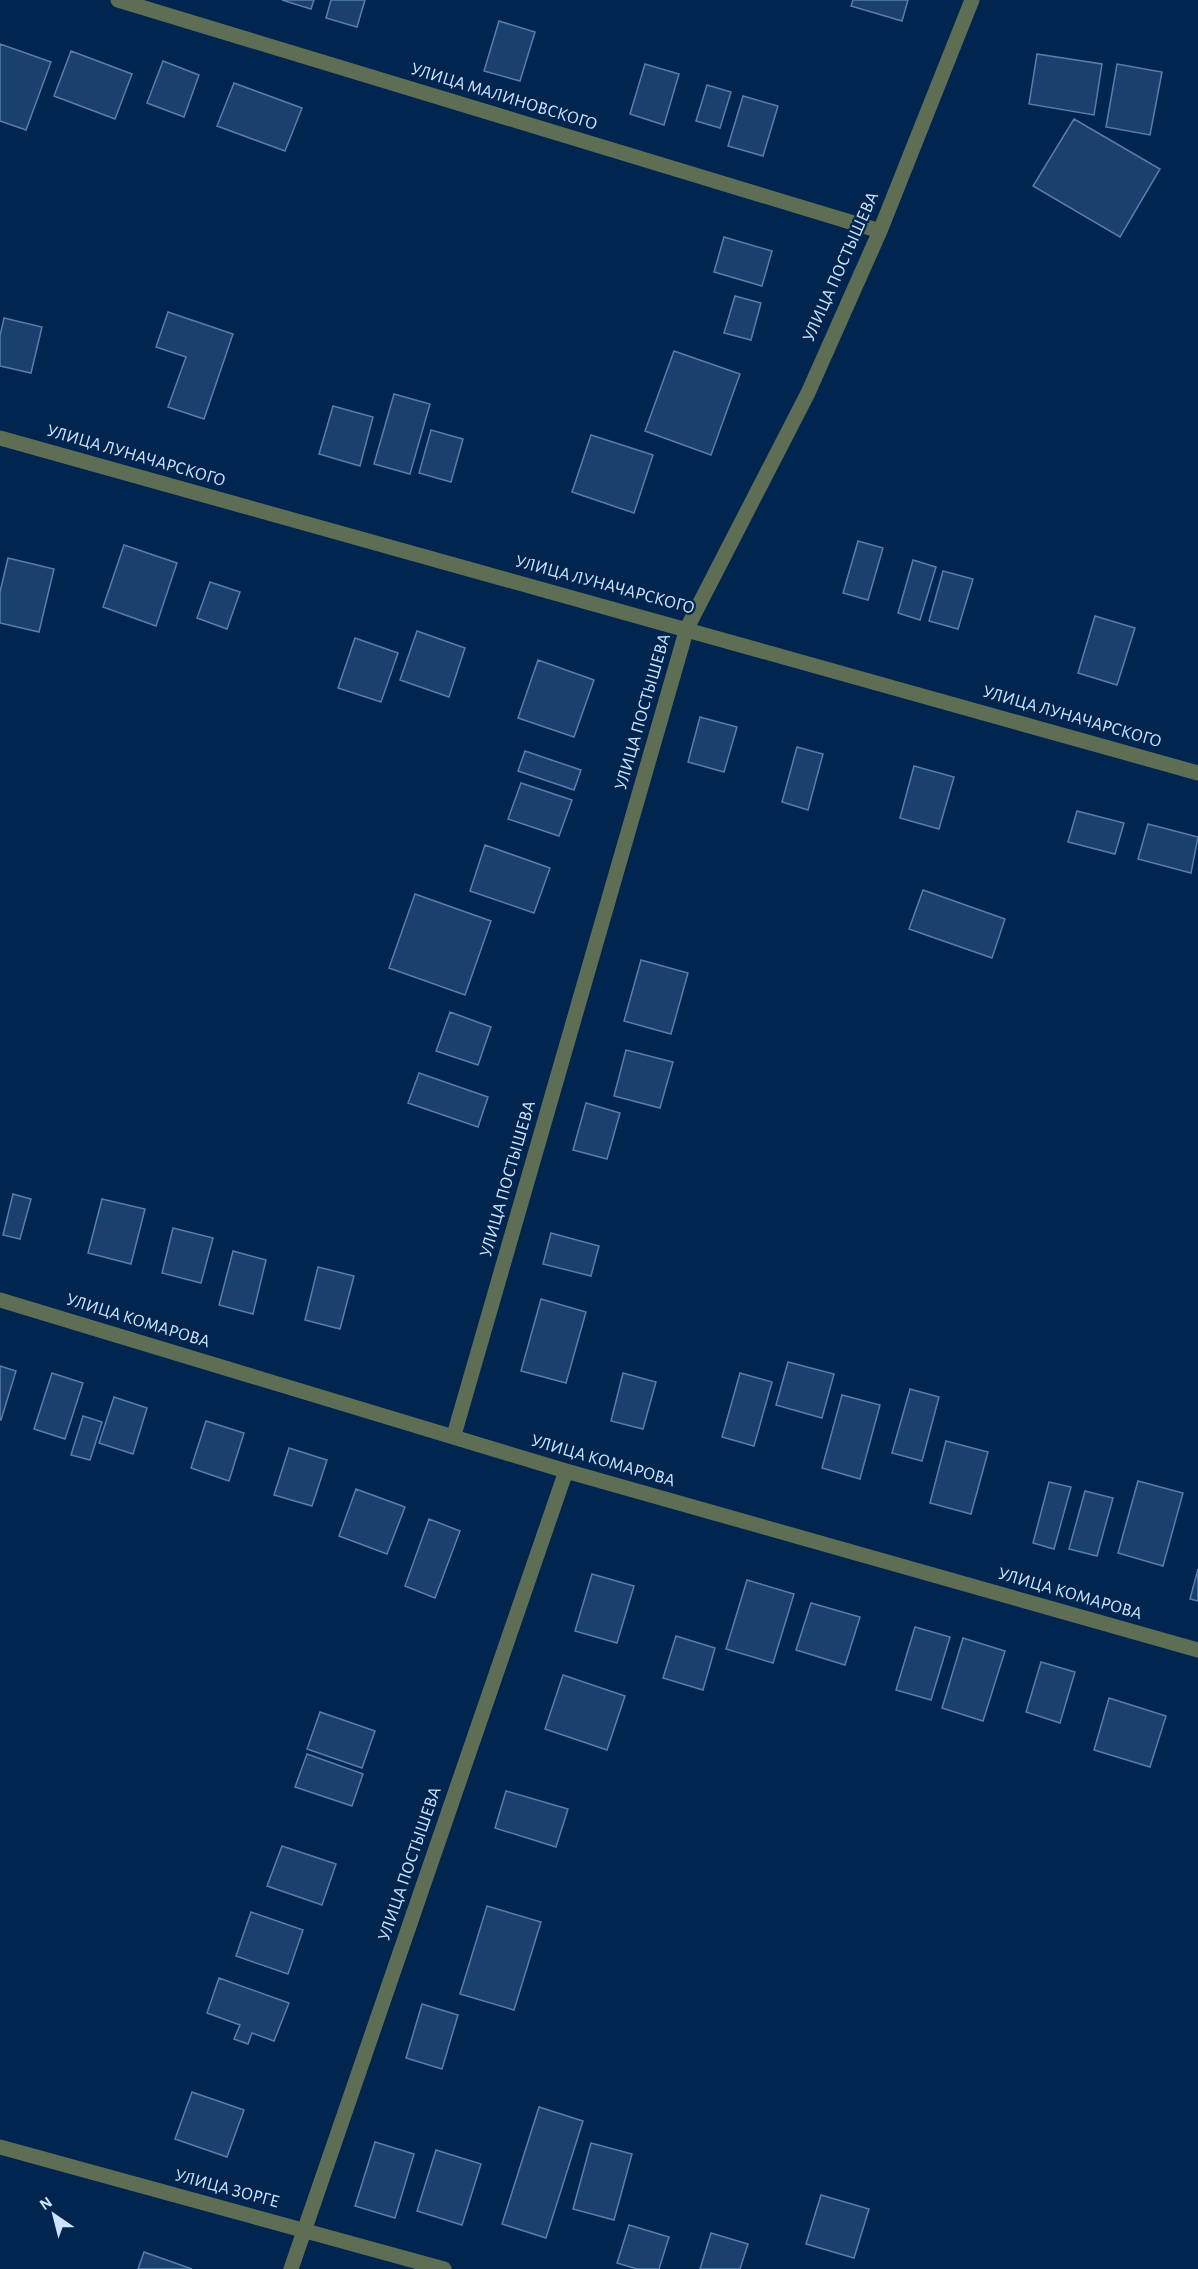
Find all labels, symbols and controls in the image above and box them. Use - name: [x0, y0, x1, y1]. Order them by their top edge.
- street label: УЛИЦА МАЛИНОВСКОГО: [409, 60, 599, 134]
- street label: УЛИЦА ПОСТЫШЕВА: [800, 189, 882, 345]
- street label: УЛИЦА ЛУНАЧАРСКОГО: [45, 422, 227, 490]
- street label: УЛИЦА ЛУНАЧАРСКОГО: [513, 552, 697, 618]
- street label: УЛИЦА ПОСТЫШЕВА: [612, 631, 674, 792]
- street label: УЛИЦА ЛУНАЧАРСКОГО: [981, 683, 1163, 751]
- street label: УЛИЦА ПОСТЫШЕВА: [477, 1098, 539, 1259]
- street label: УЛИЦА КОМАРОВА: [64, 1291, 212, 1352]
- street label: УЛИЦА КОМАРОВА: [529, 1432, 678, 1490]
- street label: УЛИЦА КОМАРОВА: [996, 1565, 1145, 1623]
- street label: УЛИЦА ПОСТЫШЕВА: [375, 1784, 445, 1943]
- street label: УЛИЦА ЗОРГЕ: [173, 2166, 281, 2212]
- north arrow: [24, 2185, 84, 2245]
- text: N: [37, 2194, 55, 2213]

